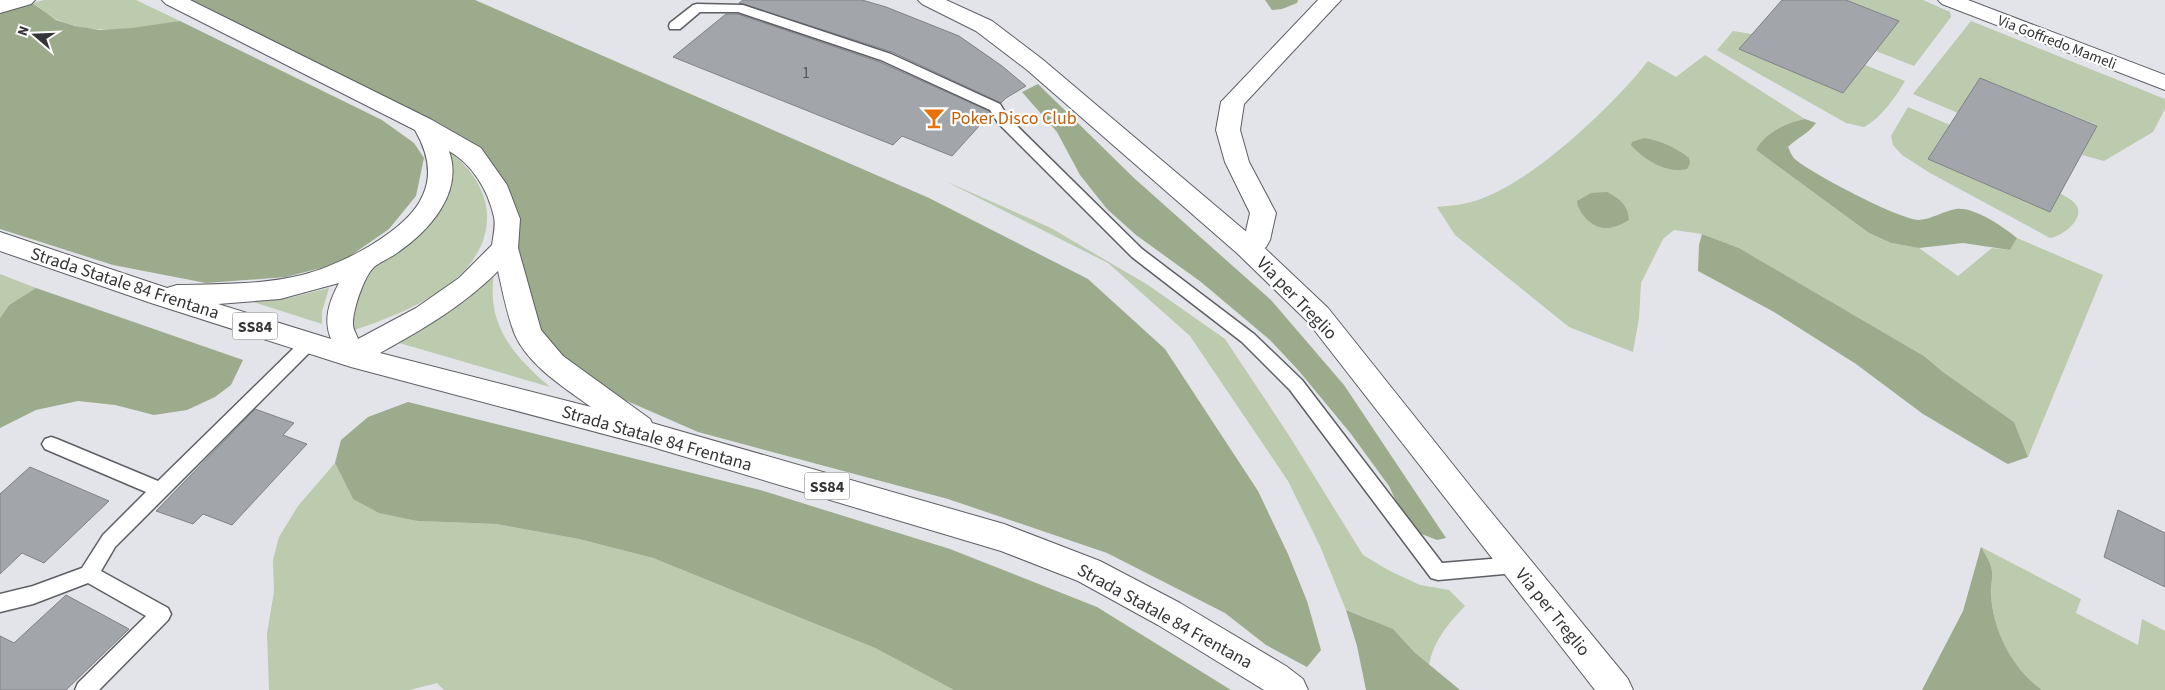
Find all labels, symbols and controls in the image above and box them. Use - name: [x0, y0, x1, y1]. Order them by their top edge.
- north arrow: [10, 10, 60, 60]
- street label: Via Goffredo Mameli: [1994, 10, 2119, 75]
- text: N: [13, 23, 35, 39]
- house number: 1: [802, 63, 810, 84]
- bar icon: Poker Disco Club: [921, 105, 947, 131]
- place label: Poker Disco Club: [951, 106, 1077, 131]
- street label: Strada Statale 84 Frentana: [27, 241, 222, 326]
- street label: Via per Treglio: [1251, 251, 1343, 345]
- road number: SS84: [232, 312, 278, 340]
- street label: Strada Statale 84 Frentana: [559, 399, 755, 478]
- road number: SS84: [804, 472, 850, 500]
- street label: Strada Statale 84 Frentana: [1073, 558, 1257, 675]
- street label: Via per Treglio: [1509, 563, 1596, 662]

